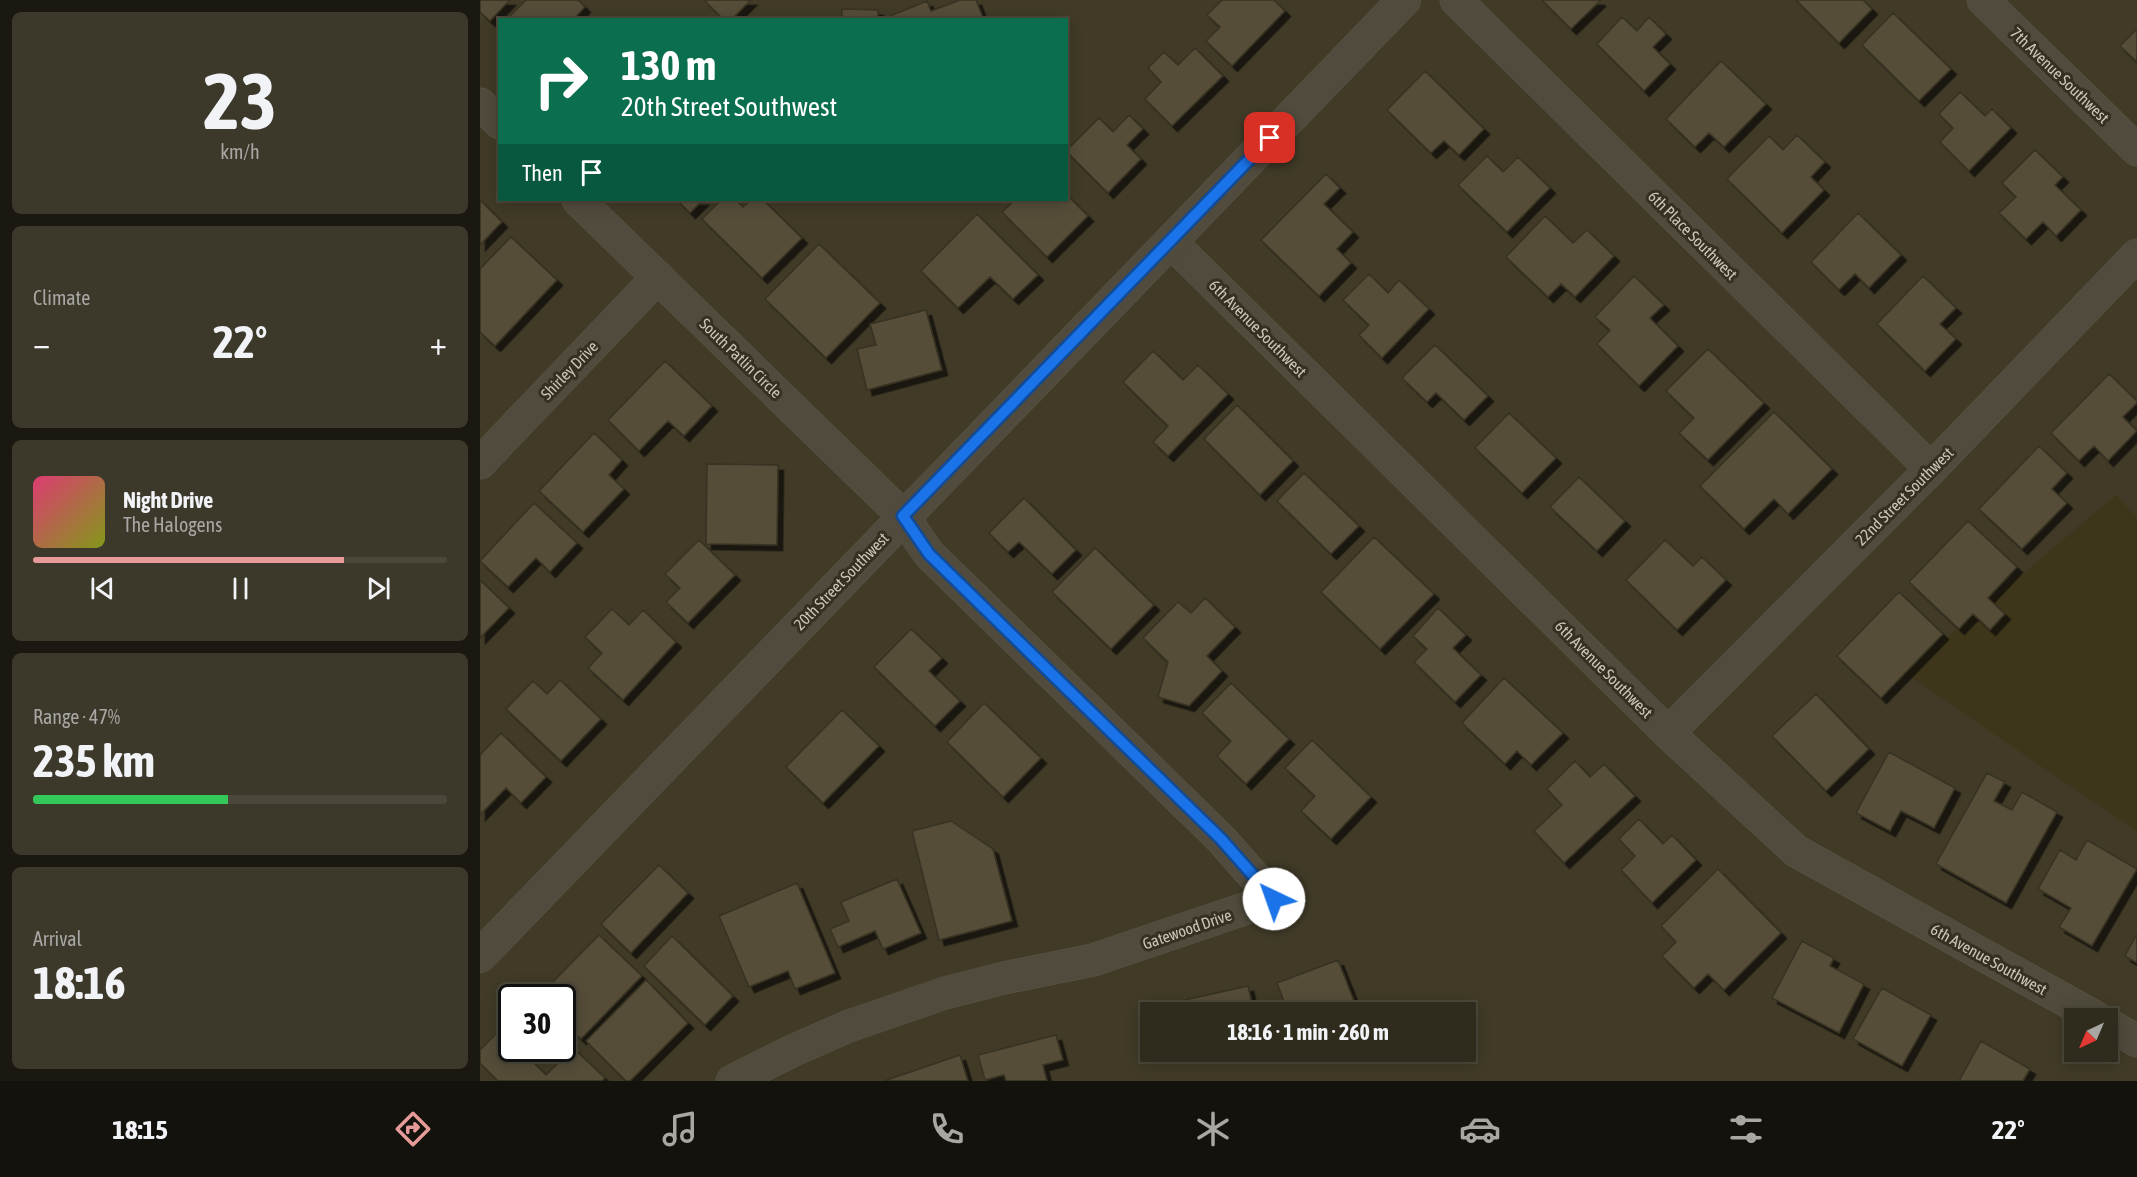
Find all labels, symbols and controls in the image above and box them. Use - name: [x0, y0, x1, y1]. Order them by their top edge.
- street label: 7th Avenue Southwest: [2007, 23, 2113, 127]
- text: 130 m: [621, 41, 716, 89]
- icon: right: [522, 42, 600, 120]
- text: 23: [203, 56, 277, 146]
- text: 20th Street Southwest: [621, 91, 837, 122]
- pin: [1244, 112, 1295, 163]
- icon: arrive: [1253, 121, 1286, 154]
- text: km/h: [220, 140, 260, 163]
- icon: arrive: [575, 156, 608, 189]
- text: Then: [522, 160, 563, 186]
- street label: 6th Place Southwest: [1645, 187, 1741, 283]
- street label: 6th Avenue Southwest: [1206, 276, 1311, 381]
- text: Climate: [33, 286, 90, 309]
- street label: South Patlin Circle: [696, 314, 786, 402]
- text: 22°: [213, 316, 267, 368]
- text: −: [33, 324, 50, 362]
- text: +: [430, 324, 447, 362]
- street label: Shirley Drive: [537, 337, 602, 404]
- street label: 22nd Street Southwest: [1851, 443, 1957, 549]
- text: Night Drive: [123, 487, 213, 513]
- text: The Halogens: [123, 513, 222, 536]
- street label: 20th Street Southwest: [790, 528, 892, 633]
- icon: previous: [86, 572, 119, 605]
- icon: pause: [224, 572, 257, 605]
- icon: next: [362, 572, 395, 605]
- street label: 6th Avenue Southwest: [1552, 617, 1657, 722]
- text: Range · 47%: [33, 705, 120, 728]
- text: 235 km: [33, 735, 155, 787]
- position arrow: [1242, 867, 1306, 931]
- street label: Gatewood Drive: [1140, 905, 1234, 953]
- street label: 6th Avenue Southwest: [1928, 920, 2050, 999]
- text: Arrival: [33, 927, 82, 950]
- text: 18:16: [33, 957, 126, 1009]
- speed limit sign: 30: [498, 984, 576, 1062]
- north arrow: [2064, 1008, 2118, 1062]
- map controls: [2064, 1008, 2118, 1062]
- text: 18:16 · 1 min · 260 m: [1227, 1019, 1389, 1045]
- icon: directions: [392, 1108, 434, 1150]
- icon: music: [659, 1108, 701, 1150]
- icon: phone: [926, 1108, 968, 1150]
- icon: climate: [1192, 1108, 1234, 1150]
- icon: car: [1459, 1108, 1501, 1150]
- icon: filters: [1725, 1108, 1767, 1150]
- text: 18:15: [112, 1114, 168, 1145]
- text: 22°: [1992, 1114, 2025, 1145]

